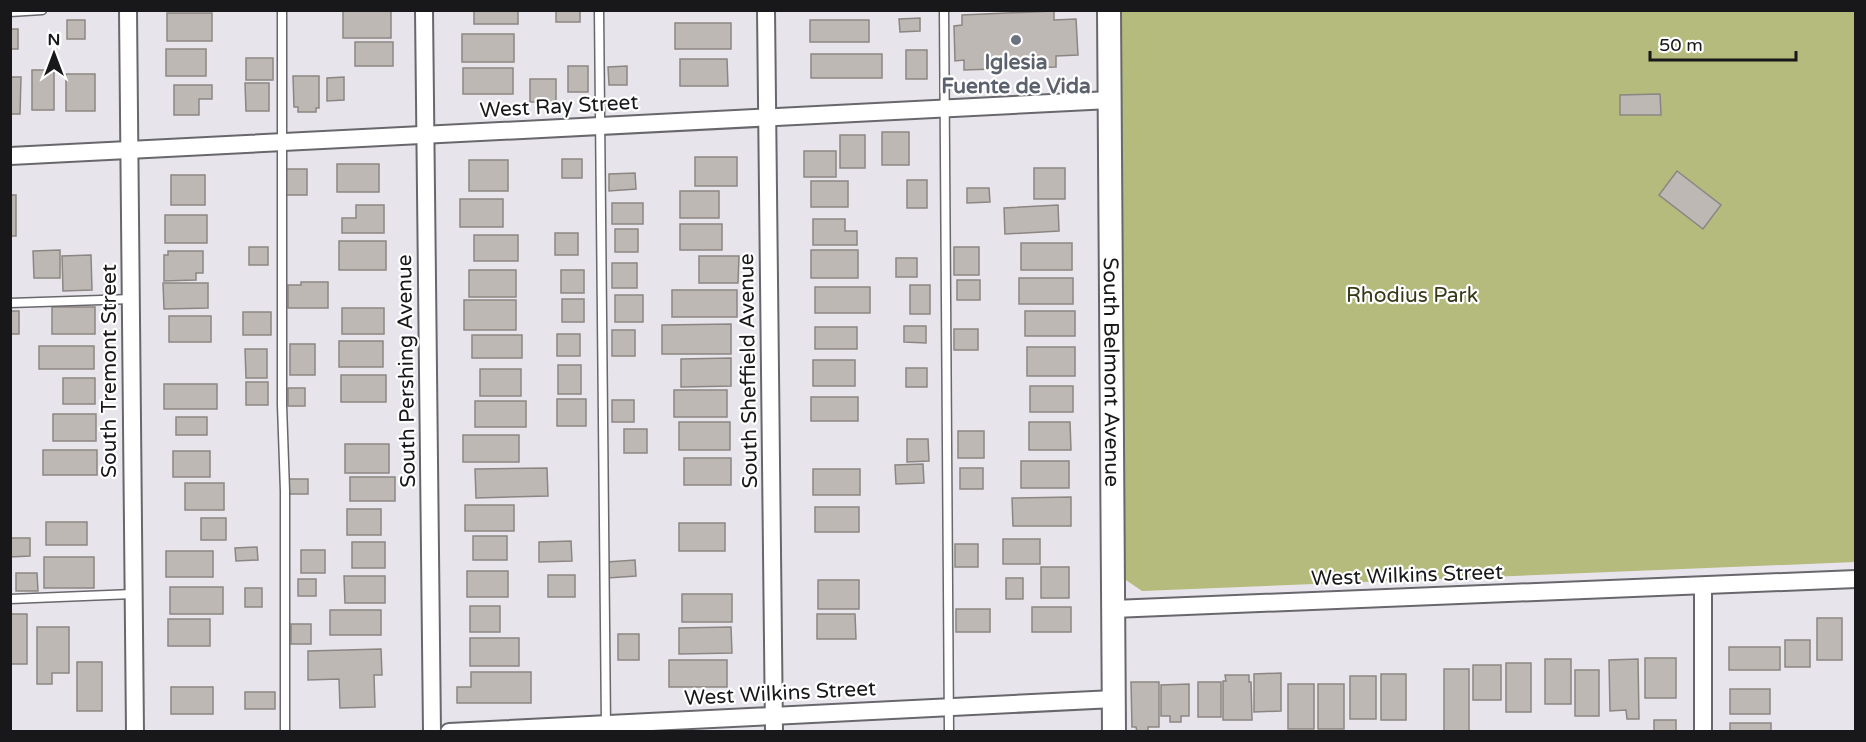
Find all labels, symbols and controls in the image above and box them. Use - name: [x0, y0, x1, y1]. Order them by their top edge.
- north arrow: [24, 24, 84, 84]
- scale bar: [1650, 24, 1796, 62]
- text: N: [48, 30, 60, 50]
- marker: Iglesia Fuente de Vida: [1009, 33, 1023, 47]
- text: 50 m: [1659, 34, 1703, 56]
- place label: Iglesia Fuente de Vida: [941, 50, 1091, 99]
- street label: West Ray Street: [479, 90, 639, 123]
- street label: South Sheffield Avenue: [734, 253, 763, 489]
- street label: South Pershing Avenue: [392, 254, 421, 488]
- street label: South Belmont Avenue: [1098, 257, 1124, 487]
- street label: South Tremont Street: [97, 264, 122, 478]
- park label: Rhodius Park: [1346, 283, 1478, 308]
- street label: West Wilkins Street: [1311, 560, 1503, 591]
- street label: West Wilkins Street: [683, 676, 877, 711]

